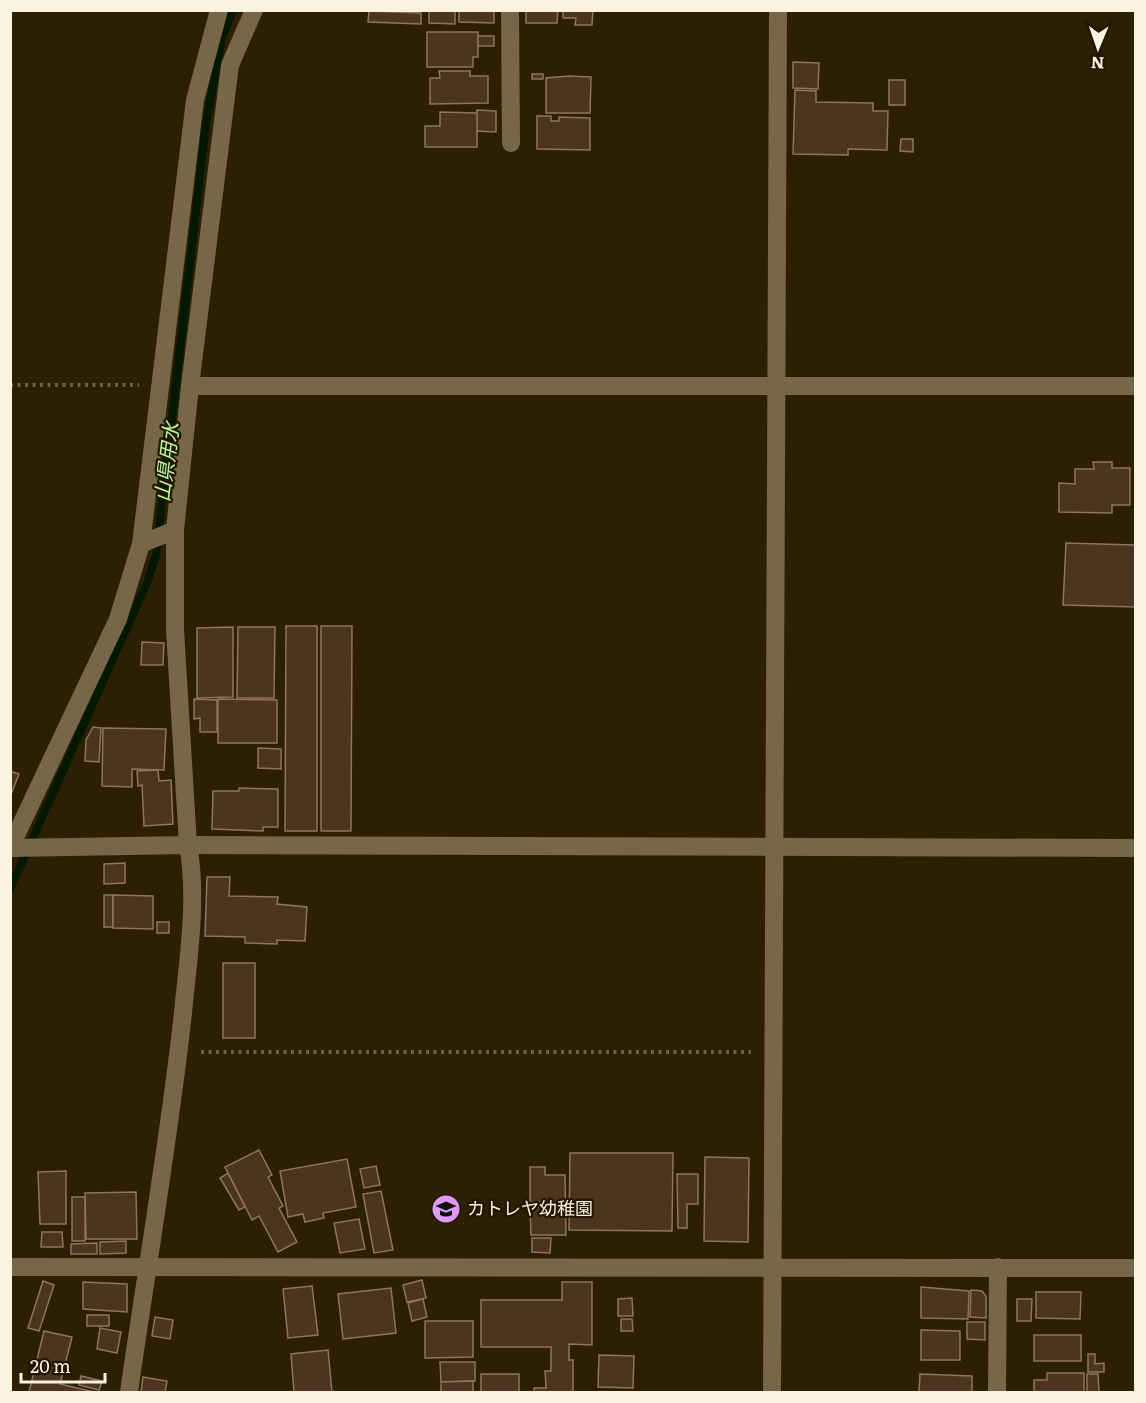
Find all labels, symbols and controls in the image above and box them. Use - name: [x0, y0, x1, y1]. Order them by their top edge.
- north arrow: [1068, 18, 1128, 78]
- text: N: [1090, 52, 1105, 76]
- water label: 山県用水: [145, 418, 185, 503]
- school or university icon: カトレヤ幼稚園: [430, 1193, 462, 1225]
- place label: カトレヤ幼稚園: [467, 1194, 593, 1221]
- scale bar: [21, 1346, 105, 1384]
- text: 20 m: [30, 1352, 71, 1379]

